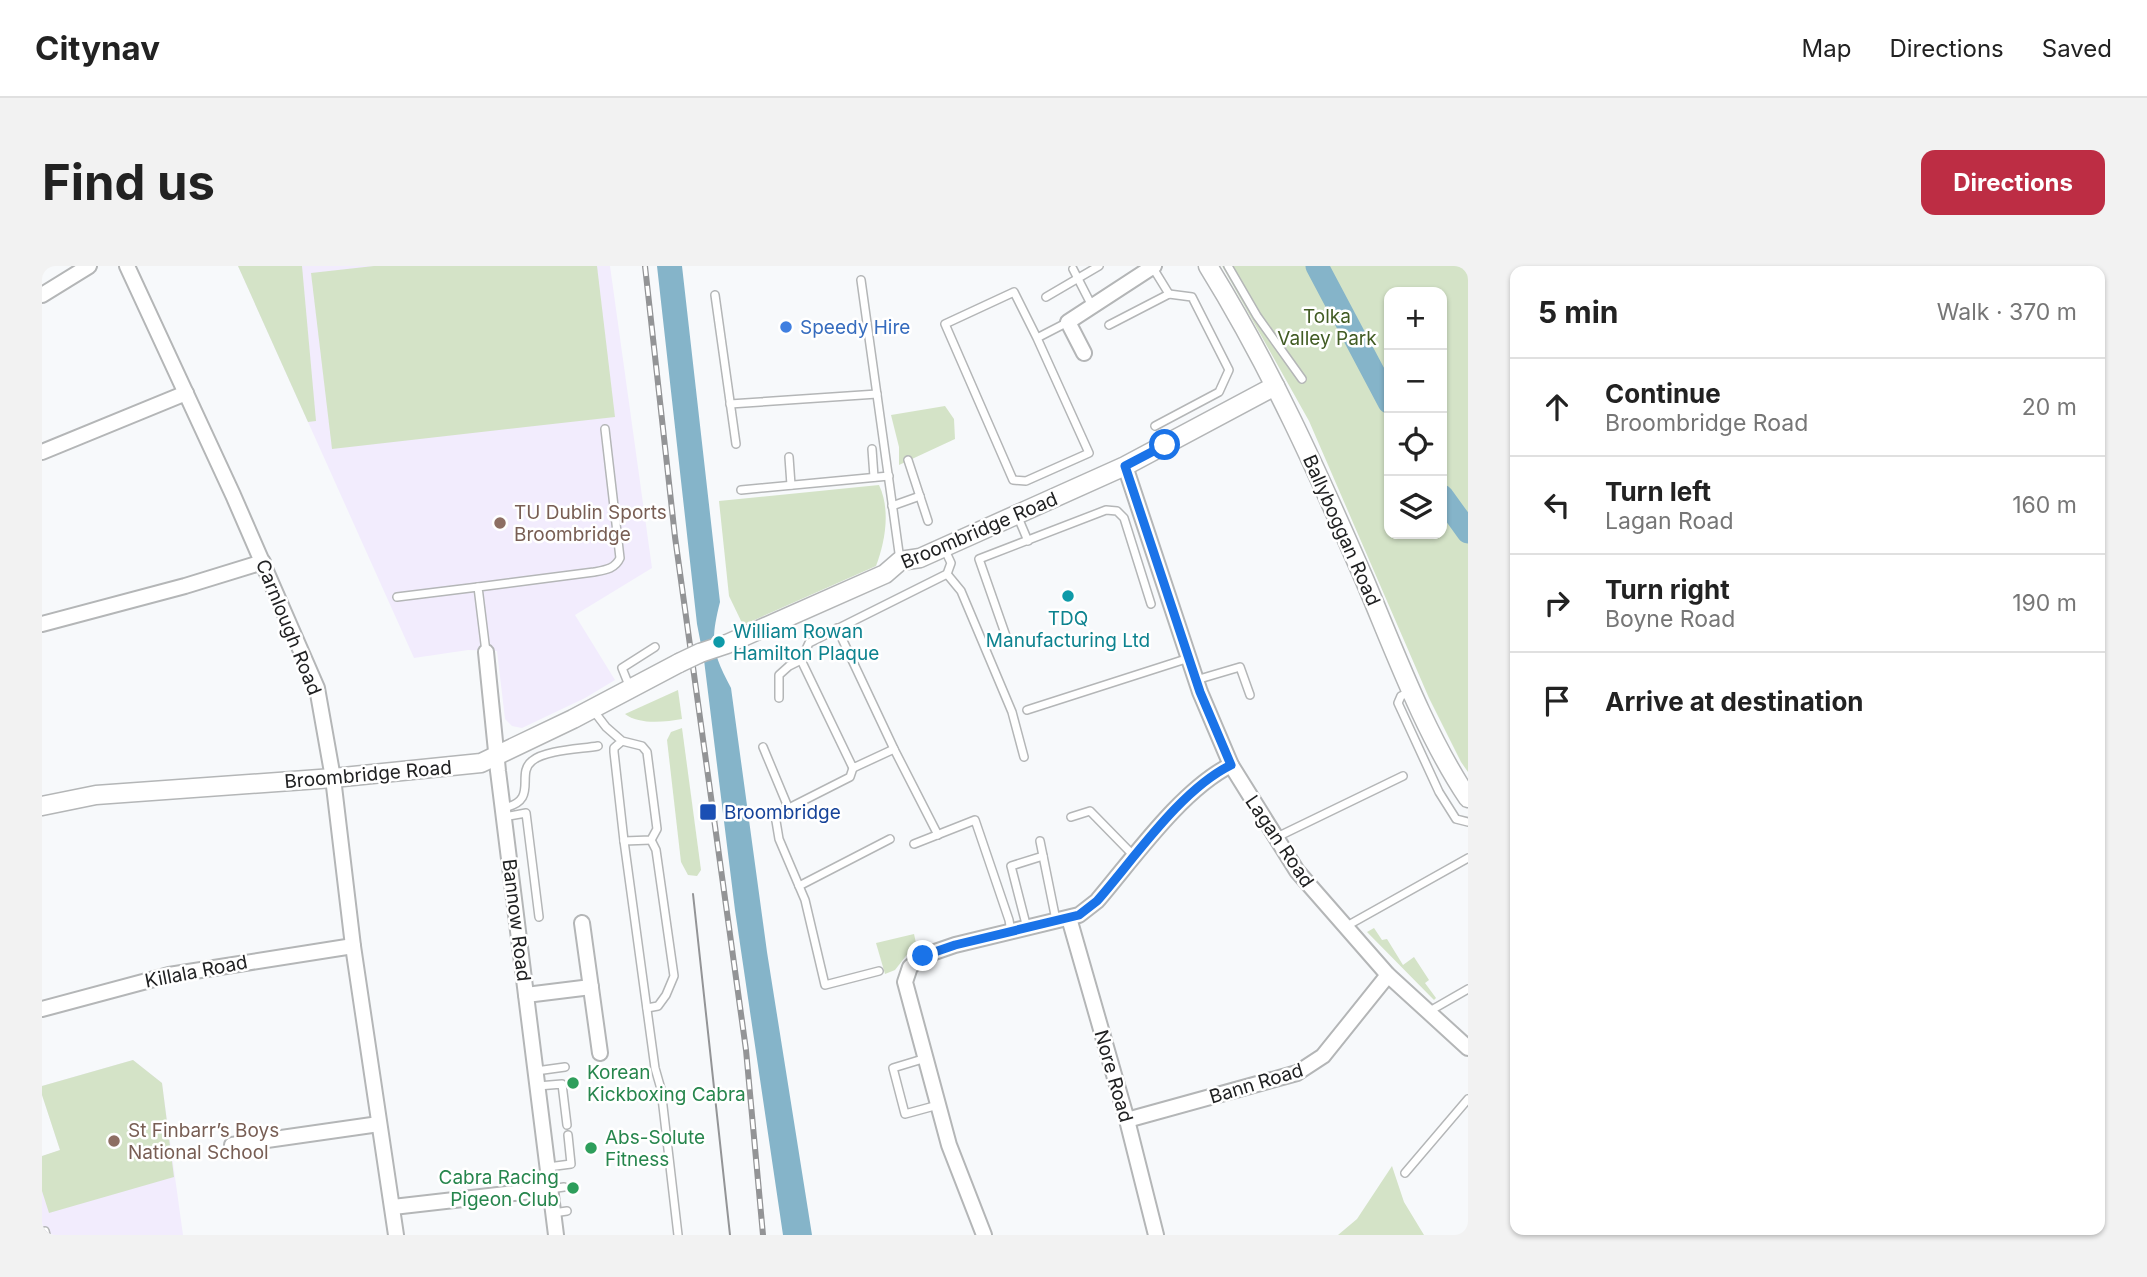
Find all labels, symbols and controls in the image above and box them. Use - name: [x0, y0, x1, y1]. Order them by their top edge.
- text: Citynav: [35, 28, 160, 68]
- text: Map: [1802, 34, 1851, 63]
- text: Directions: [1889, 34, 2004, 63]
- text: Saved: [2042, 34, 2112, 63]
- button: Directions: [1921, 150, 2105, 215]
- text: Find us: [42, 153, 215, 212]
- map controls: [1384, 287, 1447, 539]
- button: +: [1384, 287, 1447, 350]
- text: 5 min: [1538, 294, 1618, 330]
- text: Walk · 370 m: [1937, 298, 2077, 326]
- park label: Tolka Valley Park: [1277, 305, 1377, 350]
- place label: Speedy Hire: [800, 316, 910, 339]
- marker: Speedy Hire: [778, 319, 794, 335]
- button: −: [1384, 350, 1447, 413]
- text: Continue: [1605, 378, 1721, 409]
- icon: ahead: [1538, 388, 1576, 426]
- text: 20 m: [2022, 393, 2077, 421]
- text: Broombridge Road: [1605, 409, 1808, 437]
- button: locate: [1384, 413, 1447, 476]
- route start: [1149, 429, 1180, 460]
- street label: Ballyboggan Road: [1298, 451, 1385, 609]
- button: layers: [1384, 476, 1447, 539]
- text: Turn left: [1605, 476, 1711, 507]
- icon: left: [1538, 486, 1576, 524]
- street label: Broombridge Road: [897, 487, 1061, 574]
- text: 160 m: [2012, 491, 2077, 519]
- place label: TU Dublin Sports Broombridge: [514, 501, 667, 546]
- text: Lagan Road: [1605, 507, 1733, 535]
- marker: TU Dublin Sports Broombridge: [492, 515, 508, 531]
- street label: Carnlough Road: [251, 556, 326, 698]
- text: Turn right: [1605, 574, 1730, 605]
- icon: right: [1538, 584, 1576, 622]
- marker: TDQ Manufacturing Ltd: [1060, 588, 1076, 604]
- text: 190 m: [2012, 589, 2077, 617]
- text: Boyne Road: [1605, 605, 1735, 633]
- place label: TDQ Manufacturing Ltd: [986, 607, 1150, 652]
- place label: William Rowan Hamilton Plaque: [733, 620, 879, 665]
- marker: William Rowan Hamilton Plaque: [711, 634, 727, 650]
- icon: arrive: [1538, 682, 1576, 720]
- text: Arrive at destination: [1605, 686, 1864, 717]
- street label: Broombridge Road: [283, 756, 453, 793]
- street label: Lagan Road: [1240, 791, 1319, 892]
- place label: Broombridge: [724, 801, 841, 824]
- marker: Broombridge: [698, 802, 718, 822]
- street label: Bannow Road: [498, 857, 535, 983]
- route end: [907, 940, 938, 971]
- street label: Killala Road: [143, 950, 249, 993]
- street label: Nore Road: [1089, 1027, 1138, 1125]
- street label: Bann Road: [1207, 1058, 1306, 1109]
- place label: Korean Kickboxing Cabra: [587, 1061, 746, 1106]
- marker: Korean Kickboxing Cabra: [565, 1075, 581, 1091]
- place label: St Finbarr’s Boys National School: [128, 1119, 279, 1164]
- place label: Abs-Solute Fitness: [605, 1126, 705, 1171]
- marker: St Finbarr’s Boys National School: [106, 1133, 122, 1149]
- marker: Abs-Solute Fitness: [583, 1140, 599, 1156]
- place label: Cabra Racing Pigeon Club: [439, 1166, 559, 1211]
- marker: Cabra Racing Pigeon Club: [565, 1180, 581, 1196]

